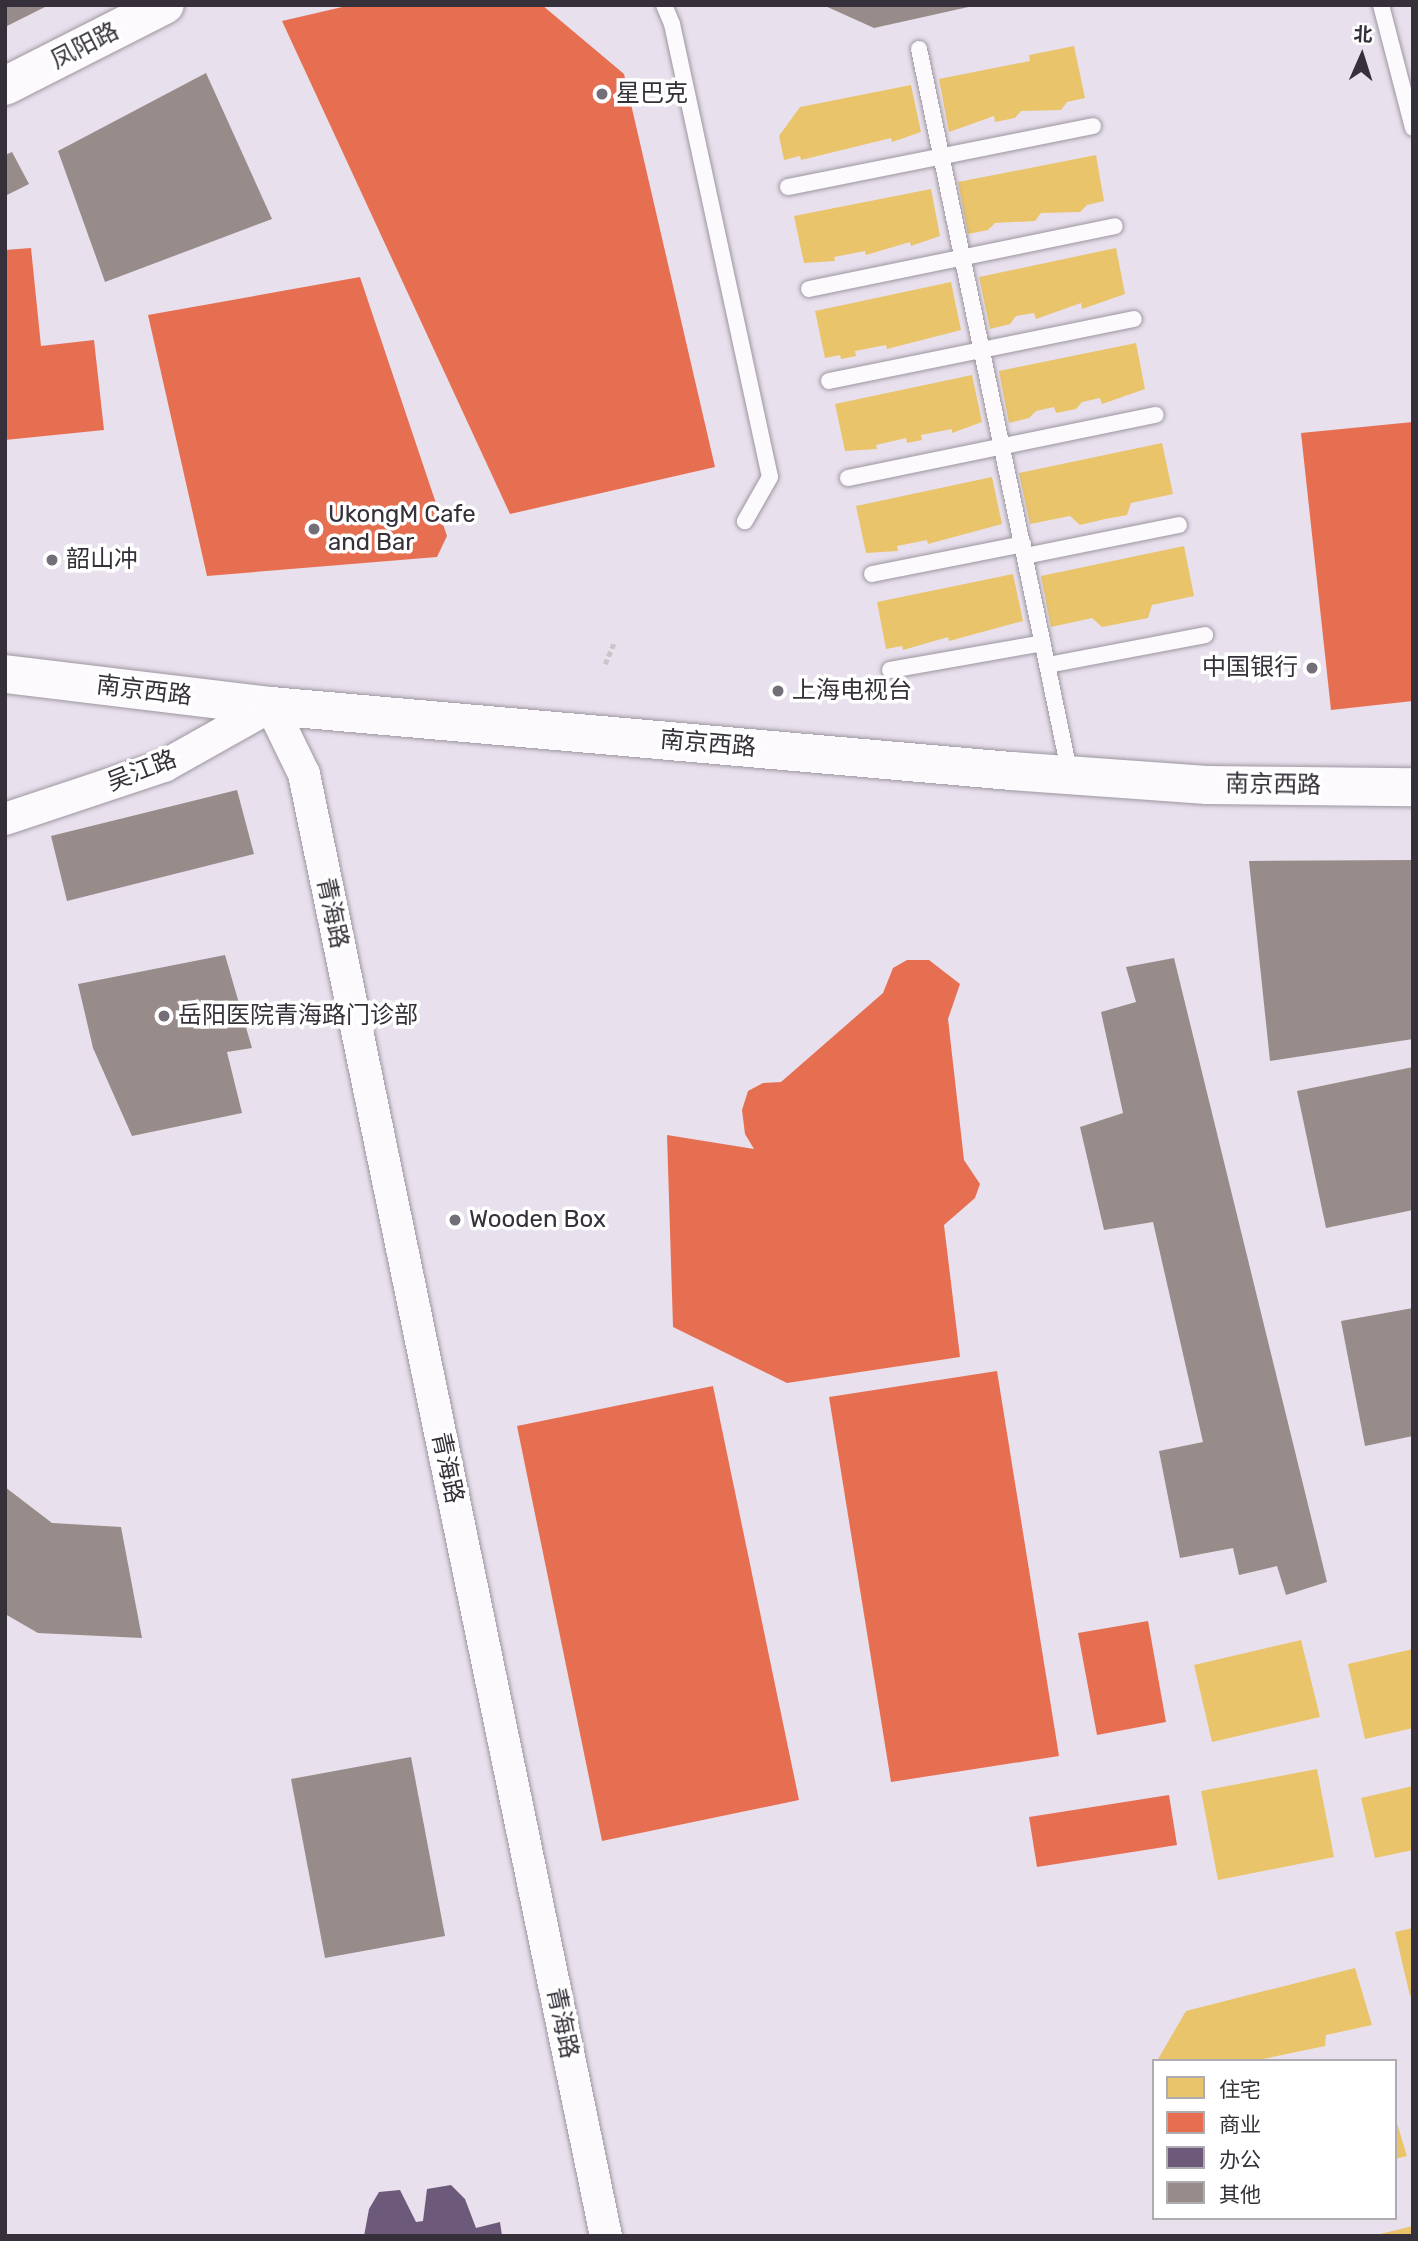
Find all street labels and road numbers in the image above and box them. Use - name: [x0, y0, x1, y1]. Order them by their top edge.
- street label: 凤阳路: [46, 17, 124, 75]
- street label: 南京西路: [95, 671, 193, 711]
- street label: 南京西路: [659, 725, 757, 763]
- street label: 吴江路: [103, 745, 181, 797]
- street label: 南京西路: [1225, 770, 1321, 800]
- street label: 青海路: [310, 875, 354, 951]
- street label: 青海路: [425, 1430, 469, 1506]
- street label: 青海路: [540, 1985, 584, 2061]

